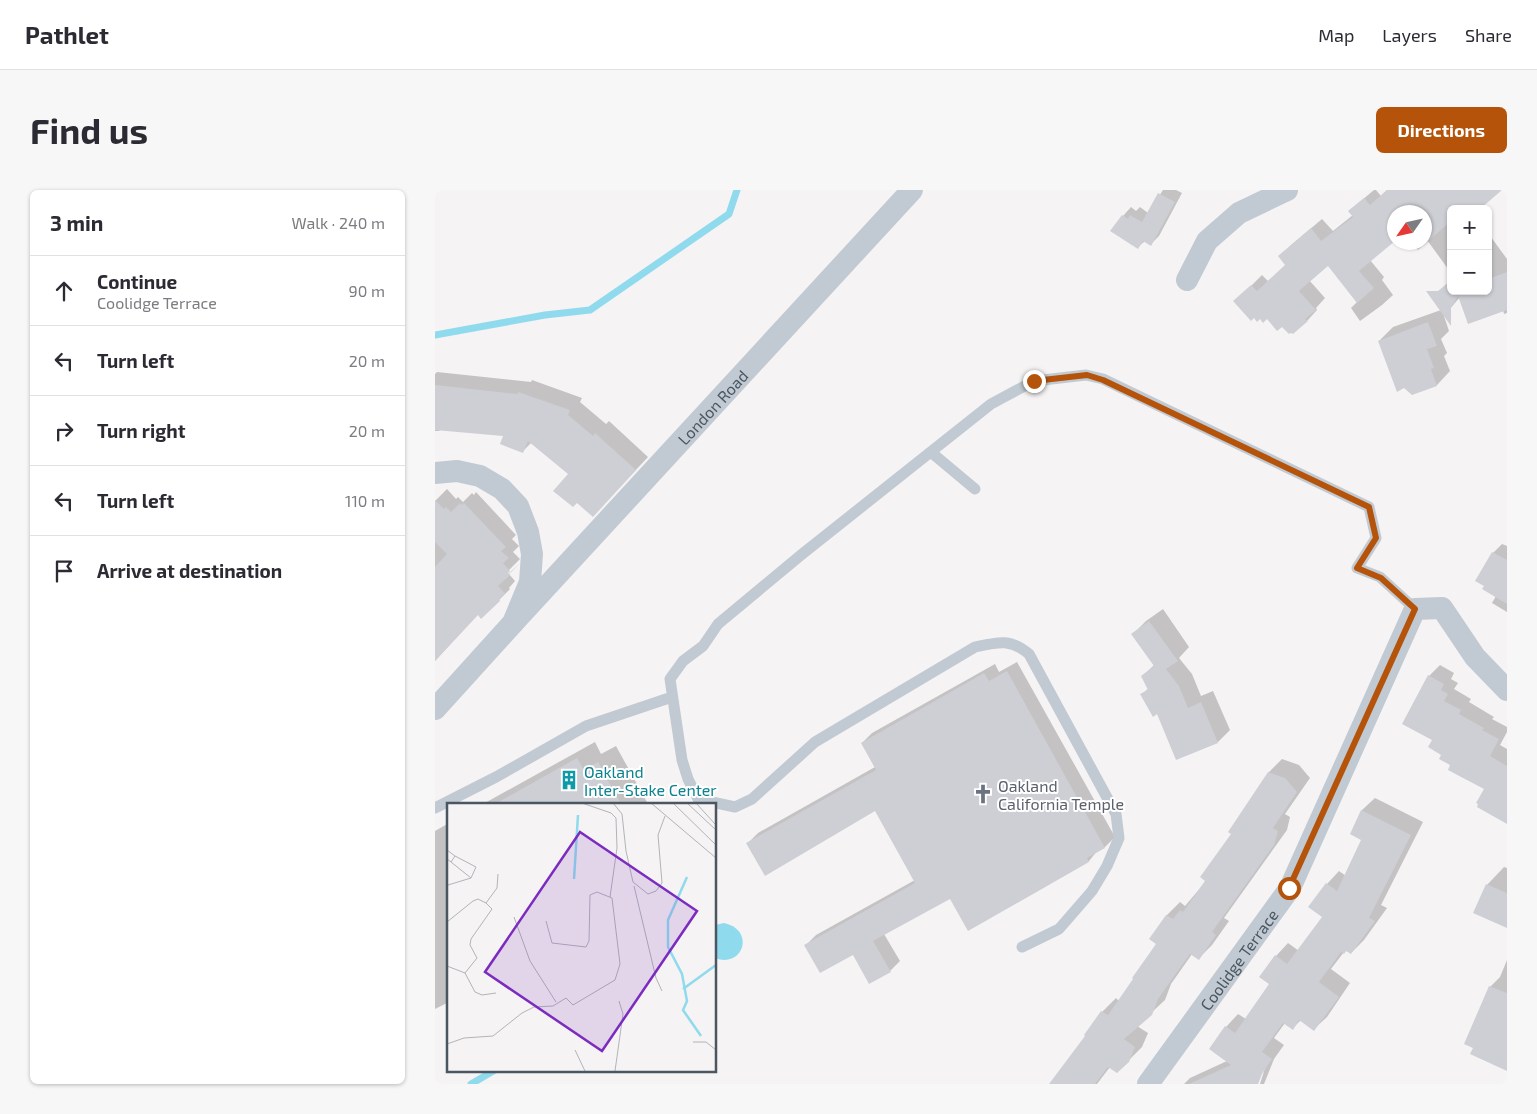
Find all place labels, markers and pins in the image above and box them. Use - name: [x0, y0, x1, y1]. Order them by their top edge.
- place label: Oakland Inter-Stake Center: [584, 762, 717, 799]
- building icon: Oakland Inter-Stake Center: [558, 769, 580, 791]
- place label: Oakland California Temple: [998, 776, 1124, 813]
- church icon: Oakland California Temple: [972, 783, 994, 805]

